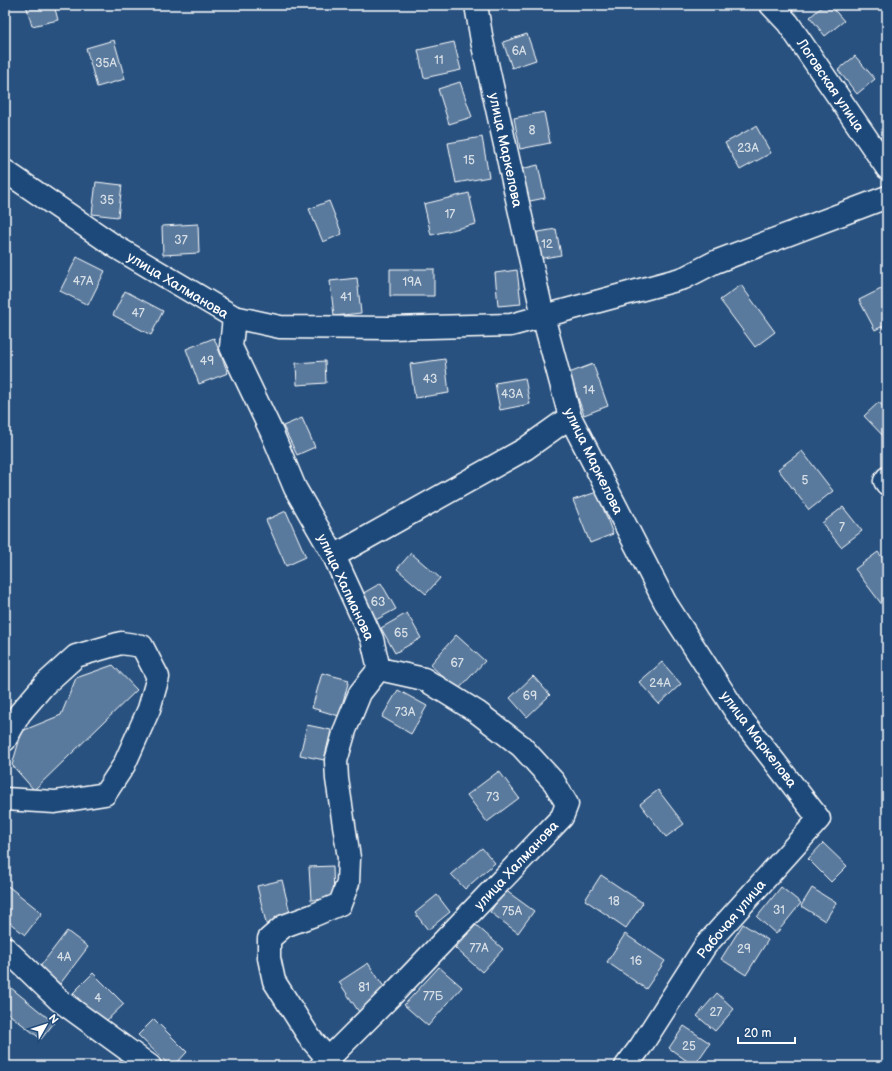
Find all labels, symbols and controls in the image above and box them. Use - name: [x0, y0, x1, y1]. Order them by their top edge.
- street label: Логовская улица: [793, 35, 868, 136]
- house number: 6А: [512, 44, 527, 59]
- house number: 11: [434, 53, 444, 68]
- house number: 35А: [95, 56, 117, 71]
- street label: улица Маркелова: [485, 91, 526, 210]
- house number: 8: [529, 123, 536, 138]
- house number: 23А: [737, 141, 759, 156]
- house number: 15: [463, 153, 475, 168]
- house number: 35: [100, 193, 114, 208]
- house number: 17: [445, 207, 455, 222]
- house number: 37: [174, 233, 188, 248]
- house number: 12: [541, 237, 553, 252]
- street label: улица Халманова: [124, 248, 232, 323]
- house number: 47А: [73, 274, 94, 289]
- house number: 19А: [403, 275, 422, 290]
- house number: 41: [340, 290, 352, 305]
- house number: 47: [131, 306, 145, 321]
- house number: 49: [200, 354, 214, 369]
- house number: 43: [423, 372, 437, 387]
- house number: 14: [583, 383, 596, 398]
- house number: 43А: [501, 387, 524, 402]
- street label: улица Маркелова: [560, 405, 627, 518]
- house number: 5: [802, 473, 809, 488]
- house number: 7: [839, 520, 845, 535]
- street label: улица Халманова: [313, 531, 378, 644]
- house number: 63: [371, 595, 385, 610]
- house number: 65: [394, 626, 408, 641]
- house number: 67: [450, 656, 464, 671]
- house number: 24А: [649, 676, 671, 691]
- street label: улица Маркелова: [717, 688, 801, 792]
- house number: 69: [523, 689, 537, 704]
- house number: 73А: [395, 705, 416, 720]
- house number: 73: [486, 790, 500, 805]
- street label: улица Халманова: [471, 817, 562, 913]
- street label: Рабочая улица: [693, 876, 770, 962]
- house number: 18: [608, 894, 620, 909]
- house number: 31: [773, 903, 785, 918]
- house number: 75А: [502, 904, 523, 919]
- house number: 77А: [469, 941, 489, 956]
- house number: 29: [737, 942, 751, 957]
- house number: 4А: [57, 950, 72, 965]
- house number: 16: [630, 954, 642, 969]
- house number: 81: [358, 980, 370, 995]
- house number: 77Б: [423, 989, 444, 1004]
- house number: 4: [94, 991, 102, 1006]
- north arrow: [26, 1005, 66, 1045]
- house number: 27: [710, 1005, 723, 1020]
- text: N: [46, 1012, 61, 1026]
- scale bar: [738, 1019, 795, 1045]
- text: 20 m: [744, 1026, 771, 1041]
- house number: 25: [682, 1039, 696, 1054]

